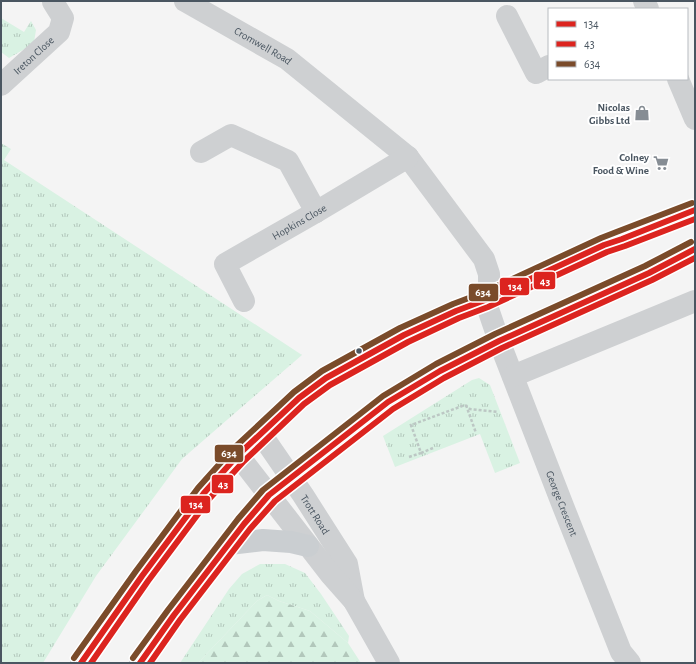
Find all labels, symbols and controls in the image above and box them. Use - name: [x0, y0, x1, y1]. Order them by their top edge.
- legend: [548, 8, 688, 80]
- text: 134: [584, 18, 599, 30]
- street label: Cromwell Road: [232, 25, 294, 67]
- street label: Ireton Close: [11, 35, 56, 77]
- text: 43: [584, 38, 595, 50]
- text: 634: [584, 58, 601, 70]
- place label: Nicolas Gibbs Ltd: [589, 102, 630, 126]
- shop icon: Nicolas Gibbs Ltd: [633, 104, 651, 122]
- place label: Colney Food & Wine: [593, 152, 649, 176]
- supermarket icon: Colney Food & Wine: [652, 154, 670, 172]
- street label: Hopkins Close: [270, 202, 328, 242]
- line badge: 43: [533, 271, 556, 290]
- text: 43: [540, 276, 550, 287]
- line badge: 134: [499, 277, 530, 296]
- text: 134: [508, 281, 523, 292]
- line badge: 634: [468, 283, 499, 302]
- text: 634: [475, 287, 491, 298]
- unlabelled marker: [354, 346, 364, 356]
- line badge: 634: [214, 444, 244, 463]
- text: 634: [221, 448, 237, 459]
- street label: George Crescent: [544, 469, 580, 538]
- line badge: 43: [211, 474, 234, 494]
- text: 43: [218, 479, 228, 490]
- street label: Trott Road: [298, 493, 332, 537]
- line badge: 134: [180, 495, 211, 514]
- text: 134: [189, 499, 204, 510]

